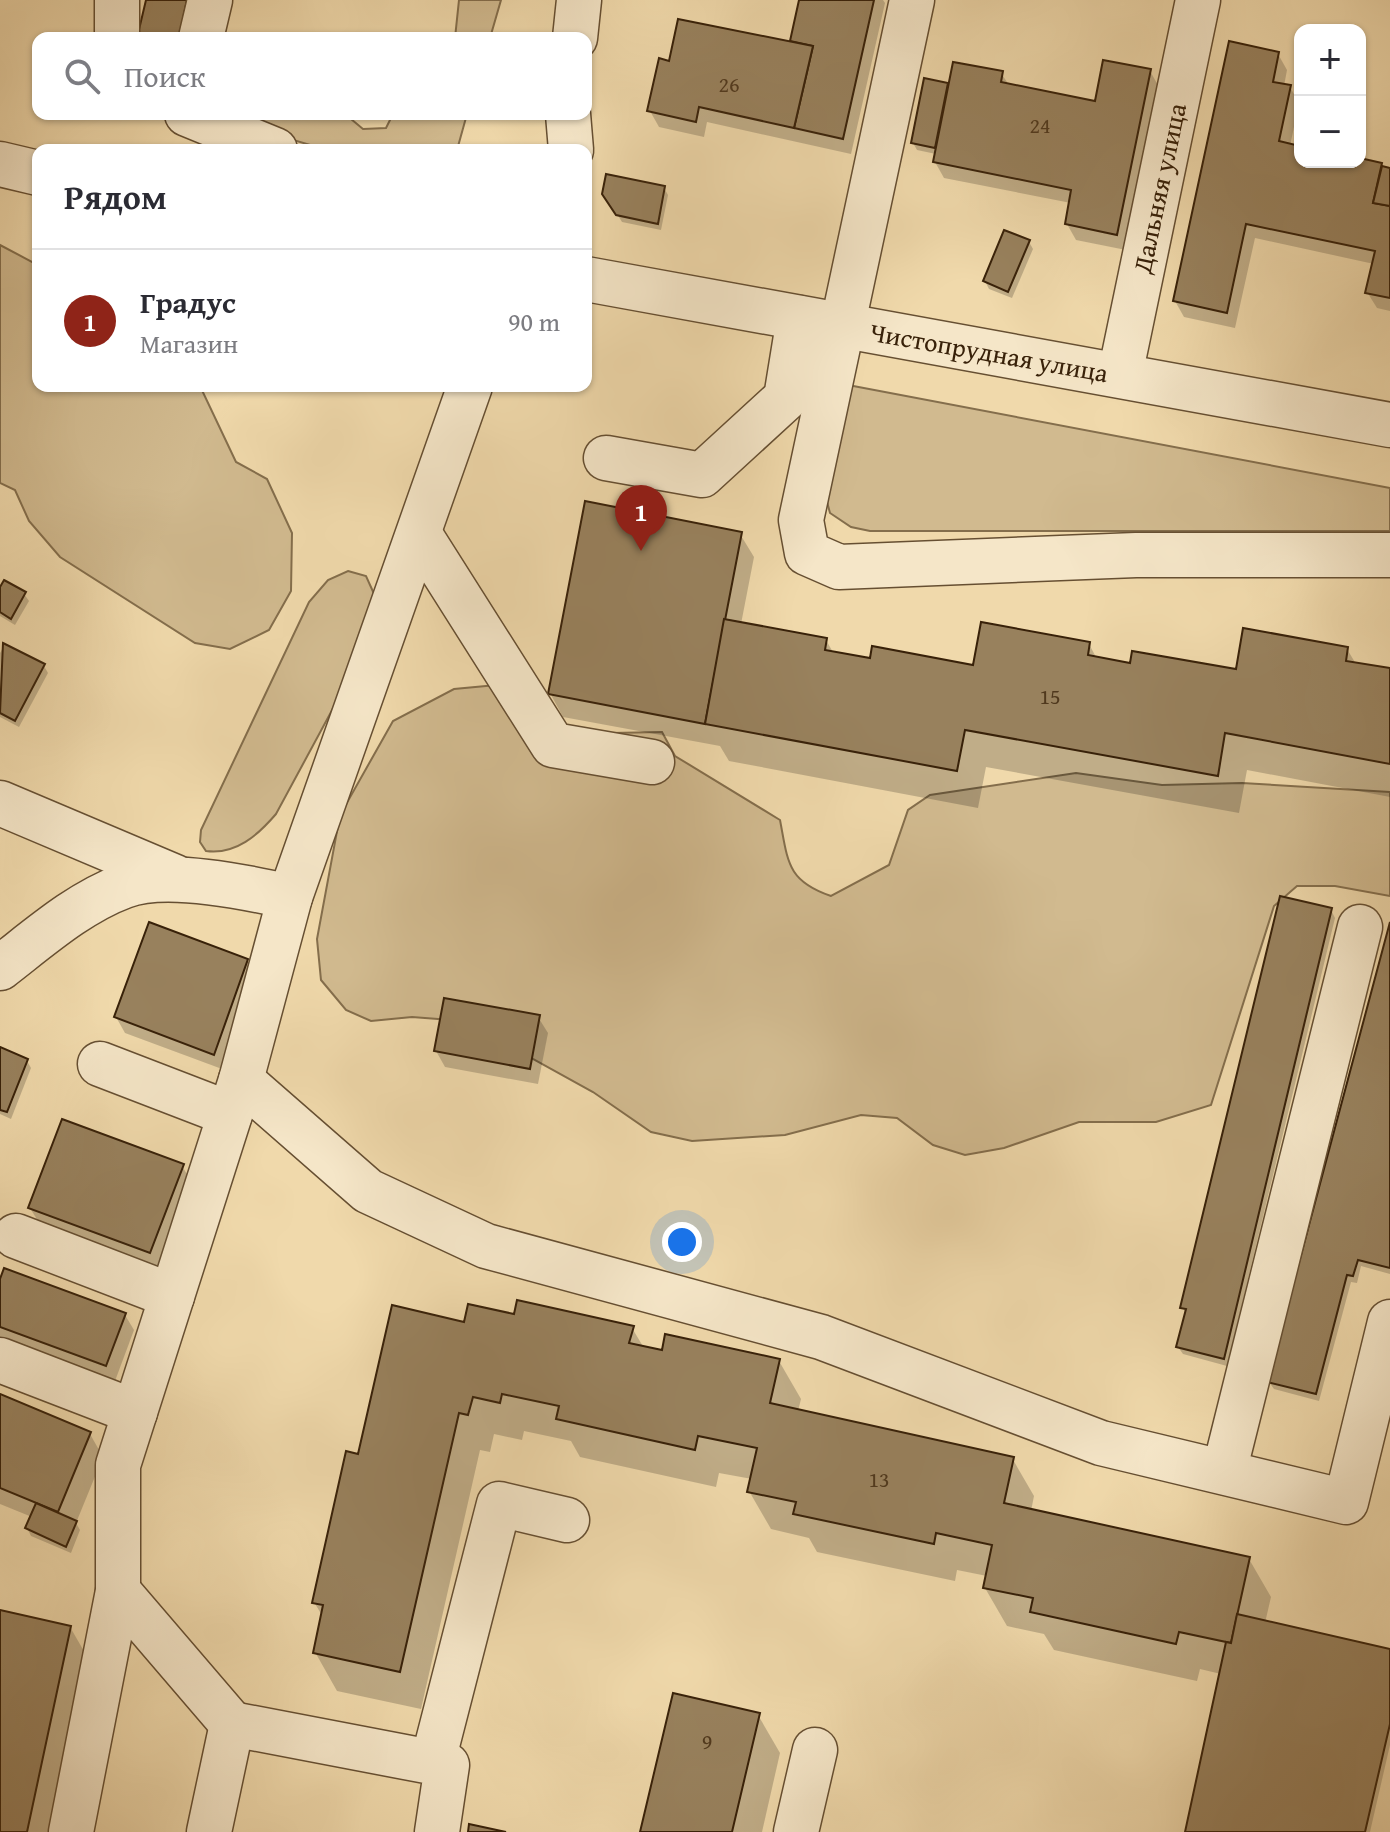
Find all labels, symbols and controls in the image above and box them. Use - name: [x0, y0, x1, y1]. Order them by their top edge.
- map controls: [1294, 24, 1366, 168]
- button: +: [1294, 24, 1366, 96]
- search box: [32, 32, 592, 120]
- icon: search: [60, 54, 104, 98]
- text: Поиск: [124, 54, 206, 98]
- house number: 26: [718, 68, 740, 100]
- button: −: [1294, 96, 1366, 168]
- street label: Дальняя улица: [1122, 99, 1196, 278]
- house number: 24: [1029, 109, 1051, 141]
- text: Рядом: [64, 172, 167, 221]
- text: Градус: [140, 280, 236, 324]
- text: 1: [83, 302, 97, 341]
- text: 90 m: [508, 302, 560, 341]
- street label: Чистопрудная улица: [867, 312, 1112, 392]
- text: Магазин: [140, 324, 238, 363]
- pin: 1: [615, 485, 667, 551]
- house number: 15: [1039, 680, 1061, 712]
- your location: [662, 1222, 702, 1262]
- house number: 13: [868, 1463, 890, 1495]
- house number: 9: [702, 1725, 712, 1757]

